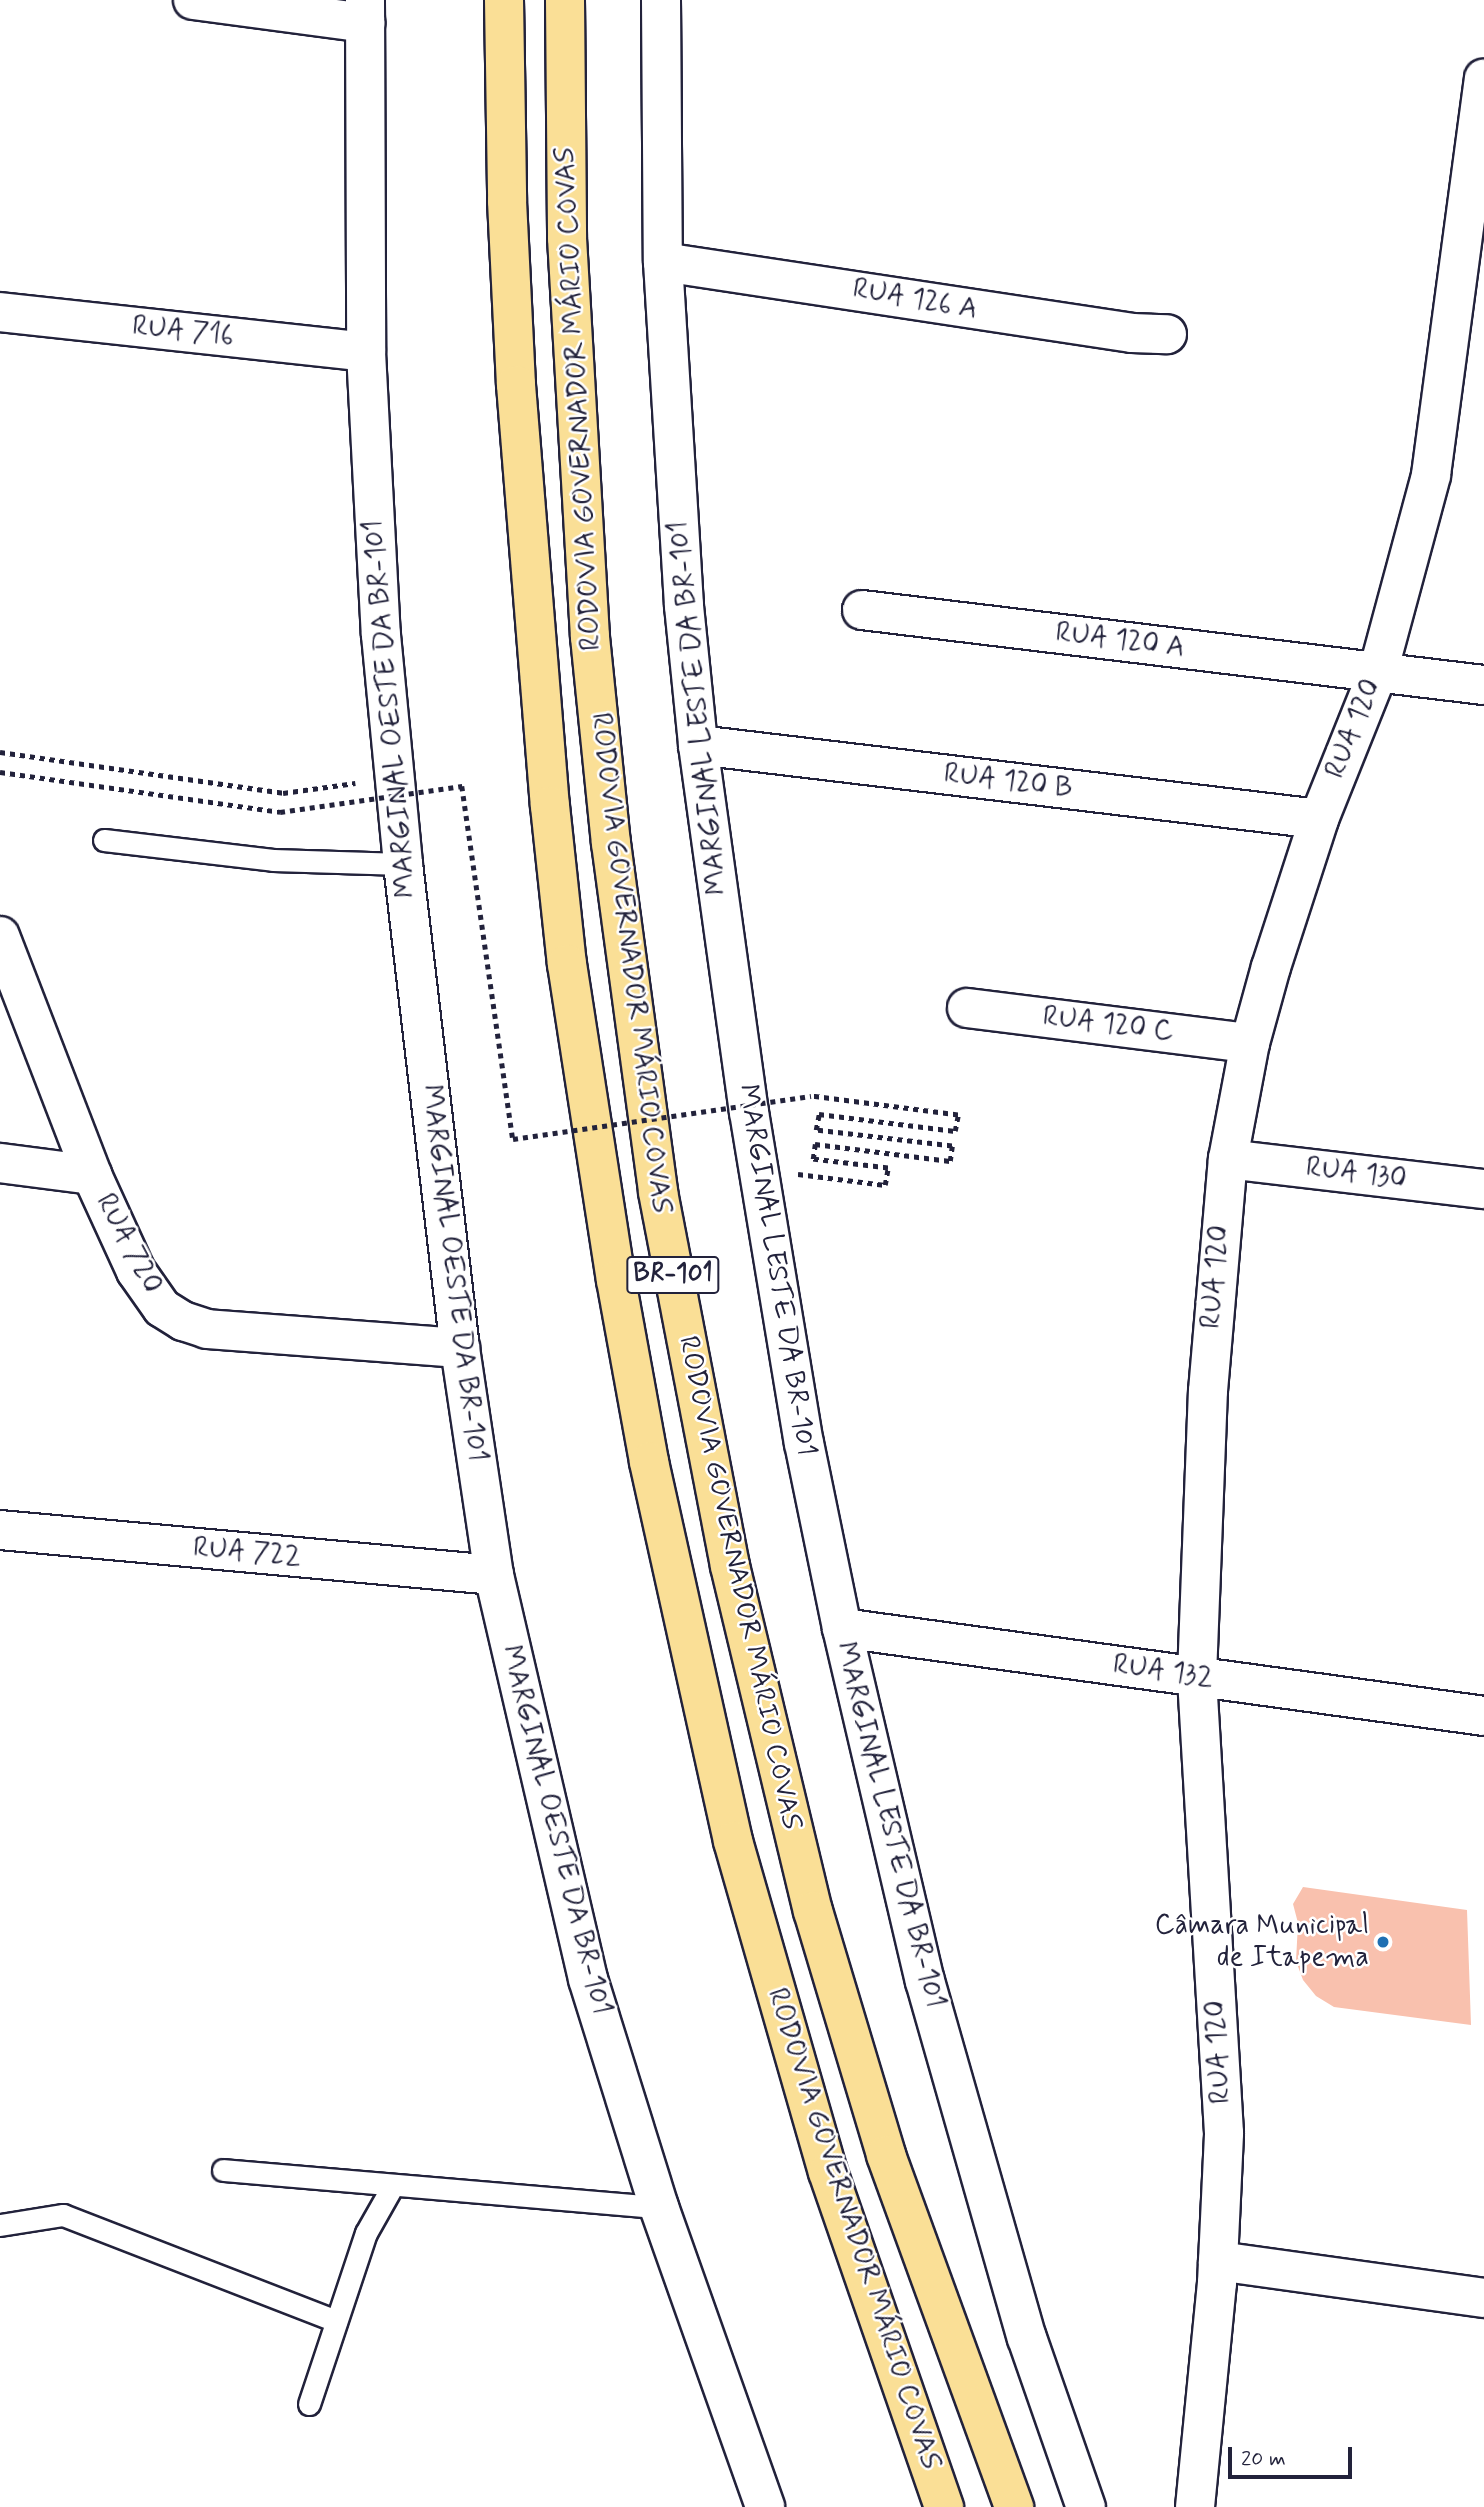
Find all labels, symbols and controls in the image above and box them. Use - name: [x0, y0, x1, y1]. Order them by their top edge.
- street label: RODOVIA GOVERNADOR MÁRIO COVAS: [549, 143, 609, 655]
- street label: RUA 126 A: [850, 273, 980, 327]
- street label: RUA 716: [131, 310, 235, 354]
- street label: MARGINAL OESTE DA BR-101: [358, 519, 424, 899]
- street label: MARGINAL LESTE DA BR-101: [663, 519, 735, 897]
- street label: RUA 120 A: [1054, 616, 1186, 666]
- street label: RUA 120: [1319, 675, 1389, 783]
- street label: RODOVIA GOVERNADOR MÁRIO COVAS: [582, 708, 678, 1218]
- street label: RUA 120 B: [942, 757, 1074, 807]
- street label: RUA 120 C: [1041, 1000, 1175, 1050]
- street label: MARGINAL LESTE DA BR-101: [730, 1082, 822, 1458]
- street label: MARGINAL OESTE DA BR-101: [413, 1083, 493, 1463]
- street label: RUA 130: [1304, 1151, 1408, 1197]
- street label: RUA 720: [88, 1188, 168, 1300]
- street label: RUA 120: [1195, 1224, 1237, 1330]
- road number: BR-101: [626, 1252, 720, 1298]
- street label: RODOVIA GOVERNADOR MÁRIO COVAS: [670, 1330, 808, 1836]
- street label: RUA 722: [192, 1532, 302, 1574]
- street label: MARGINAL LESTE DA BR-101: [827, 1639, 951, 2011]
- street label: MARGINAL OESTE DA BR-101: [493, 1642, 617, 2018]
- street label: RUA 132: [1111, 1648, 1215, 1696]
- place label: Câmara Municipal de Itapema: [1157, 1909, 1369, 1975]
- marker: Câmara Municipal de Itapema: [1375, 1934, 1391, 1950]
- street label: RODOVIA GOVERNADOR MÁRIO COVAS: [758, 1981, 948, 2477]
- street label: RUA 120: [1200, 1999, 1238, 2105]
- scale bar: [1232, 2434, 1356, 2478]
- text: 20 m: [1241, 2445, 1286, 2473]

